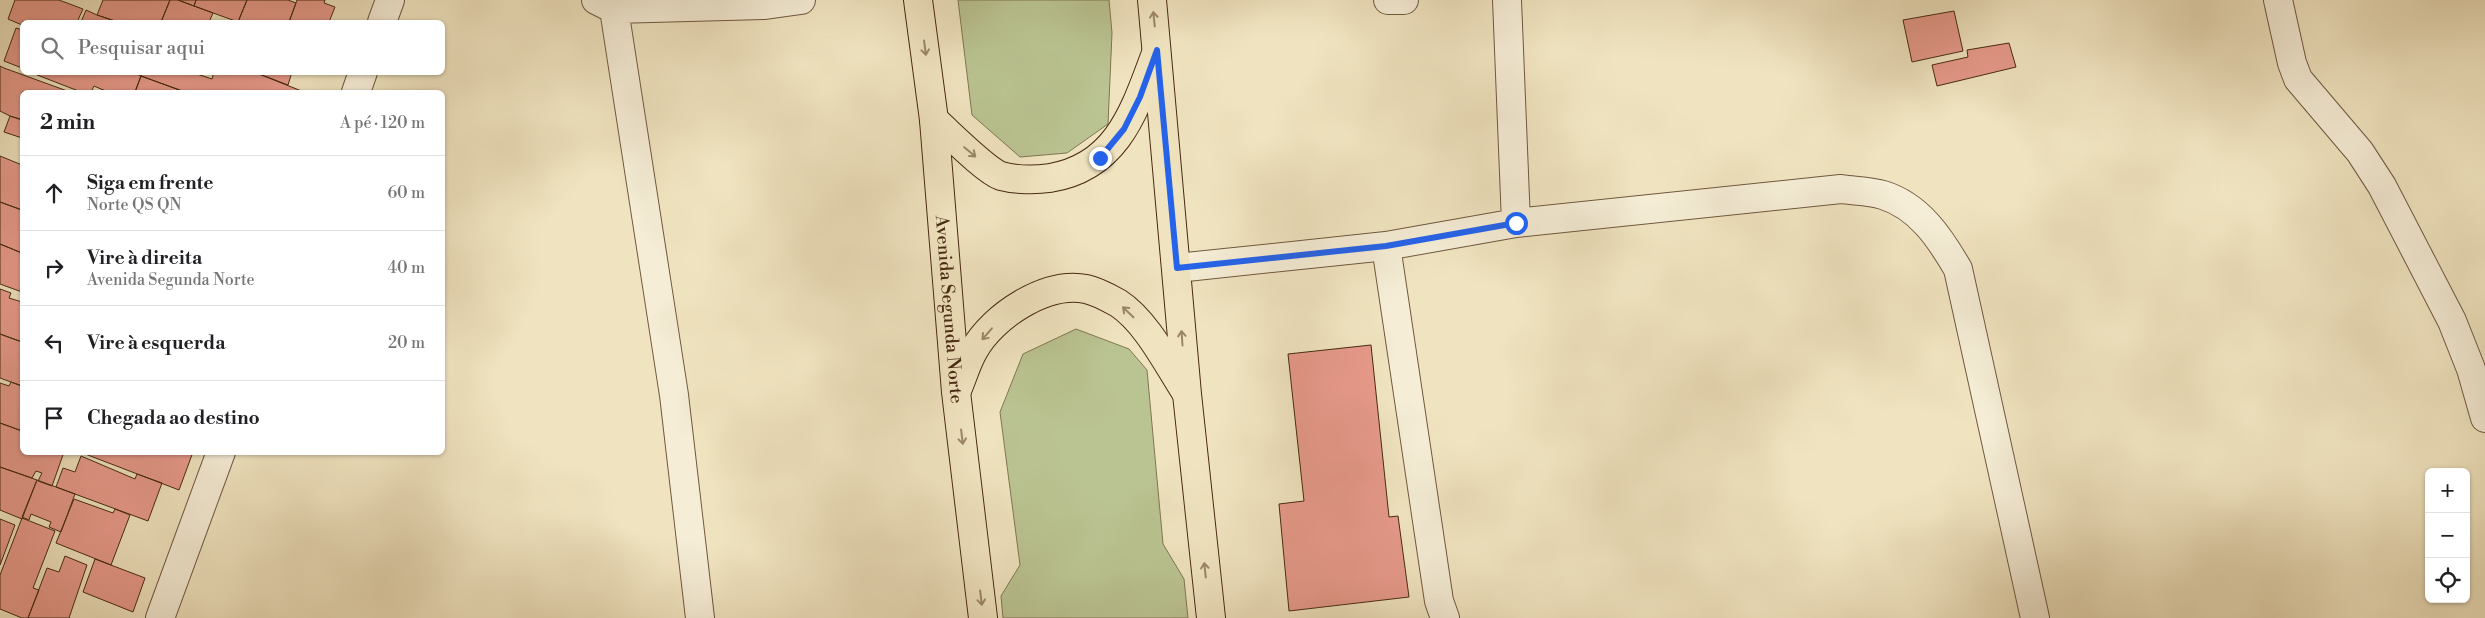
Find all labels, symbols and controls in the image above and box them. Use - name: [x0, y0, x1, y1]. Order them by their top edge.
- one-way arrow: [1149, 12, 1159, 28]
- search box: [20, 20, 445, 75]
- icon: search: [38, 34, 66, 62]
- text: Pesquisar aqui: [78, 36, 205, 60]
- one-way arrow: [920, 40, 930, 56]
- text: 2 min: [40, 110, 95, 136]
- text: A pé · 120 m: [340, 113, 425, 133]
- one-way arrow: [964, 147, 977, 158]
- route end: [1089, 147, 1112, 170]
- text: Siga em frente: [87, 171, 214, 195]
- icon: ahead: [40, 179, 68, 207]
- text: 60 m: [387, 183, 425, 203]
- text: Norte QS QN: [87, 195, 181, 215]
- route start: [1505, 212, 1528, 235]
- street label: Avenida Segunda Norte: [930, 213, 968, 405]
- text: Vire à direita: [87, 246, 202, 270]
- icon: right: [40, 254, 68, 282]
- text: 40 m: [388, 258, 425, 278]
- text: Avenida Segunda Norte: [87, 270, 255, 290]
- one-way arrow: [1122, 306, 1134, 319]
- one-way arrow: [981, 328, 993, 341]
- icon: left: [40, 329, 68, 357]
- one-way arrow: [1178, 330, 1187, 346]
- text: Vire à esquerda: [87, 331, 226, 355]
- text: 20 m: [388, 333, 425, 353]
- icon: arrive: [40, 404, 68, 432]
- text: Chegada ao destino: [87, 406, 260, 430]
- one-way arrow: [957, 428, 967, 444]
- map controls: [2425, 468, 2470, 603]
- button: +: [2425, 468, 2470, 513]
- button: −: [2425, 513, 2470, 558]
- button: locate: [2425, 558, 2470, 603]
- one-way arrow: [1201, 562, 1210, 578]
- one-way arrow: [976, 590, 986, 606]

